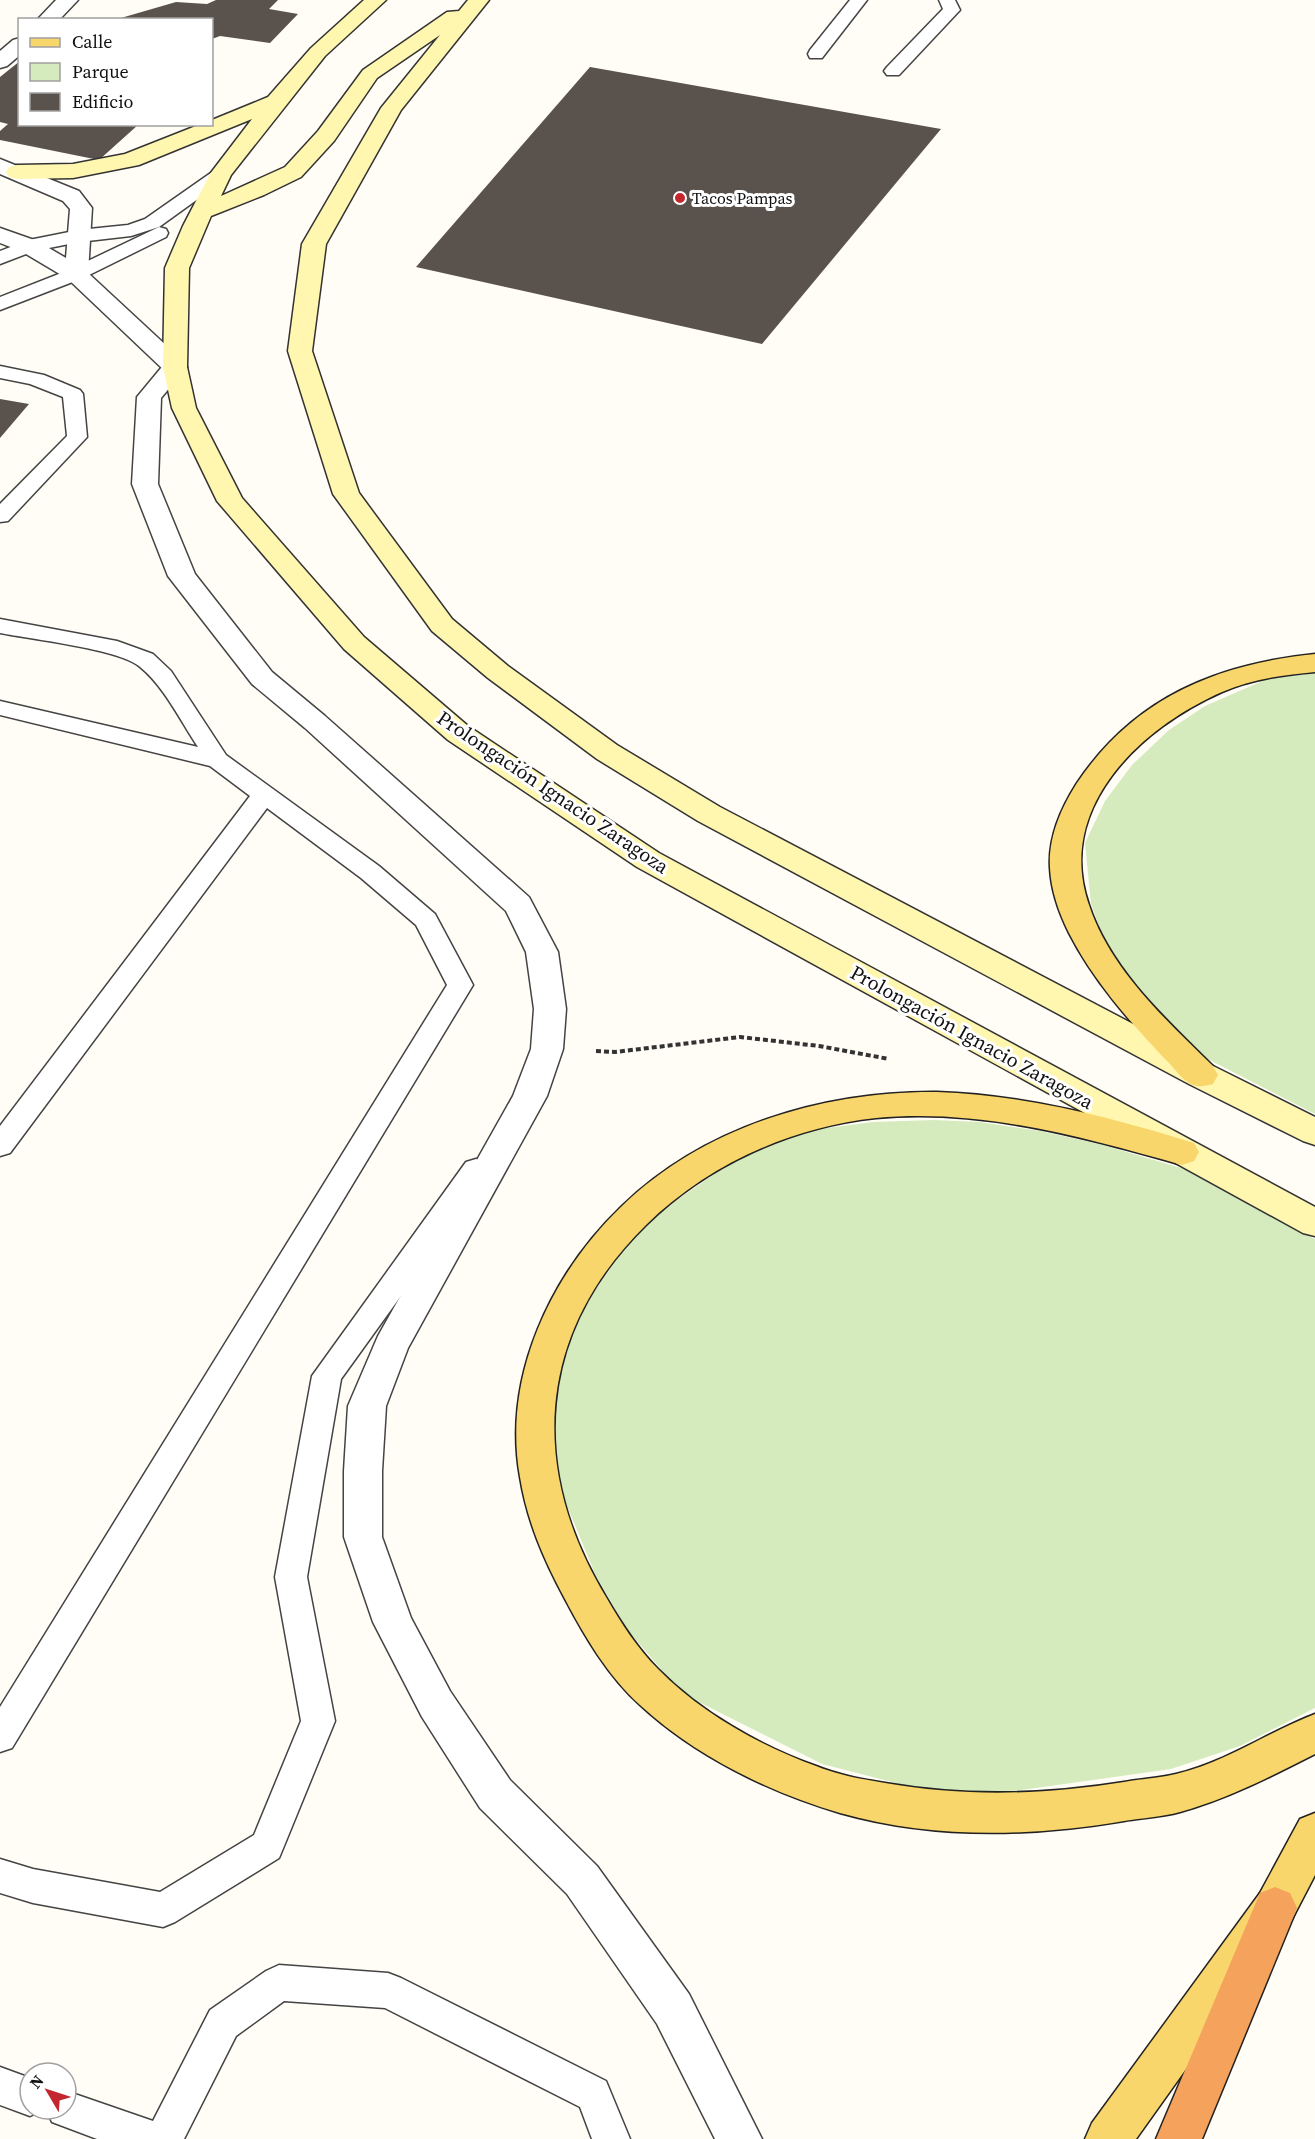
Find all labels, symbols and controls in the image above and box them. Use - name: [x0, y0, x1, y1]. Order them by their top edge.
- legend: [18, 18, 213, 126]
- text: Calle: [72, 29, 112, 54]
- text: Parque: [72, 59, 129, 84]
- text: Edificio: [72, 89, 133, 114]
- place label: Tacos Pampas: [692, 187, 793, 209]
- marker: Tacos Pampas: [673, 191, 687, 205]
- street label: Prolongación Ignacio Zaragoza: [432, 704, 675, 881]
- street label: Prolongación Ignacio Zaragoza: [845, 958, 1099, 1116]
- north arrow: [18, 2061, 78, 2121]
- text: N: [24, 2070, 49, 2093]

